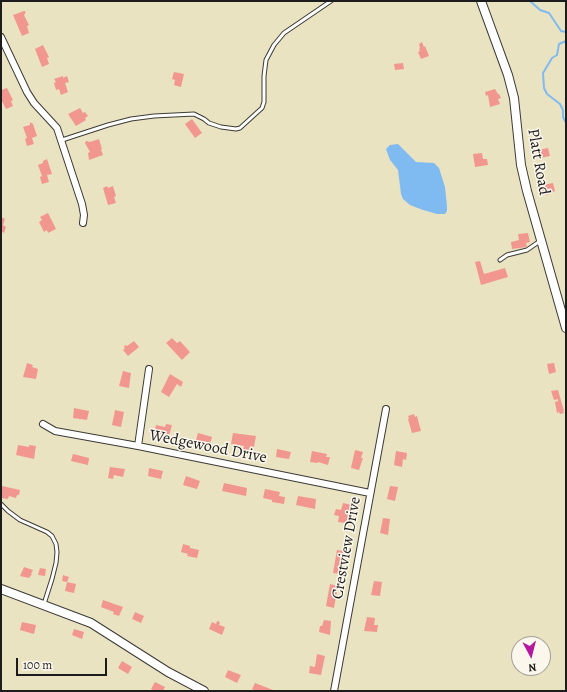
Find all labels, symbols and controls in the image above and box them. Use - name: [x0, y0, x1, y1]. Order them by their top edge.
- street label: Platt Road: [523, 127, 553, 197]
- street label: Wedgewood Drive: [148, 426, 268, 468]
- street label: Crestview Drive: [329, 495, 365, 601]
- north arrow: [511, 636, 551, 676]
- scale bar: [18, 650, 109, 676]
- text: 100 m: [23, 657, 52, 673]
- text: N: [528, 659, 537, 675]

